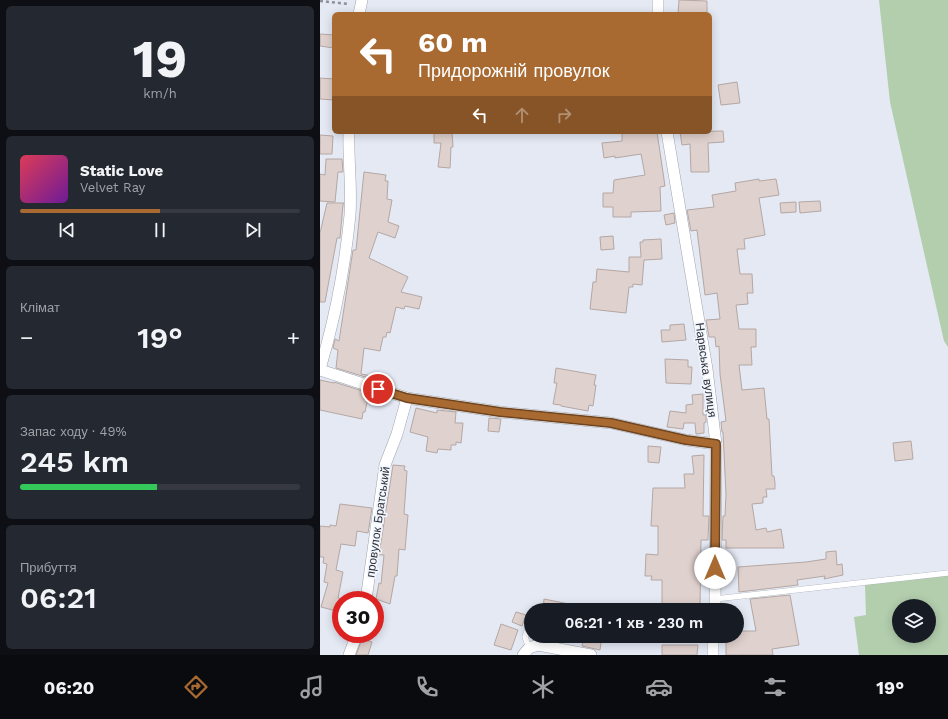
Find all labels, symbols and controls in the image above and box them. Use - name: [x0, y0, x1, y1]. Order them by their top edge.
- text: 60 m: [418, 26, 488, 59]
- icon: left: [352, 28, 404, 80]
- text: 19: [133, 29, 187, 90]
- text: Придорожній провулок: [418, 60, 610, 81]
- text: km/h: [143, 86, 177, 101]
- icon: left: [469, 104, 491, 126]
- icon: ahead: [511, 104, 533, 126]
- icon: right: [553, 104, 575, 126]
- text: Static Love: [80, 162, 163, 180]
- text: Velvet Ray: [80, 180, 145, 195]
- icon: previous: [56, 219, 78, 241]
- icon: pause: [149, 219, 171, 241]
- icon: next: [242, 219, 264, 241]
- text: Клімат: [20, 300, 60, 315]
- text: 19°: [137, 320, 183, 355]
- street label: Нарвська вулиця: [692, 322, 720, 418]
- text: −: [20, 325, 33, 350]
- text: +: [287, 325, 300, 350]
- pin: [361, 372, 395, 406]
- icon: arrive: [367, 378, 389, 400]
- text: Запас ходу · 49%: [20, 424, 127, 439]
- text: 245 km: [20, 444, 129, 479]
- street label: провулок Братський: [363, 466, 393, 578]
- position arrow: [694, 547, 736, 589]
- text: Прибуття: [20, 560, 76, 575]
- text: 06:21: [20, 580, 97, 615]
- speed limit sign: 30: [332, 591, 384, 643]
- map controls: [892, 599, 936, 643]
- button: layers: [892, 599, 936, 643]
- text: 06:21 · 1 хв · 230 m: [565, 614, 703, 632]
- icon: directions: [182, 673, 210, 701]
- icon: music: [298, 673, 326, 701]
- icon: phone: [413, 673, 441, 701]
- icon: climate: [529, 673, 557, 701]
- icon: car: [645, 673, 673, 701]
- icon: filters: [761, 673, 789, 701]
- text: 06:20: [44, 677, 94, 698]
- text: 19°: [876, 677, 904, 698]

